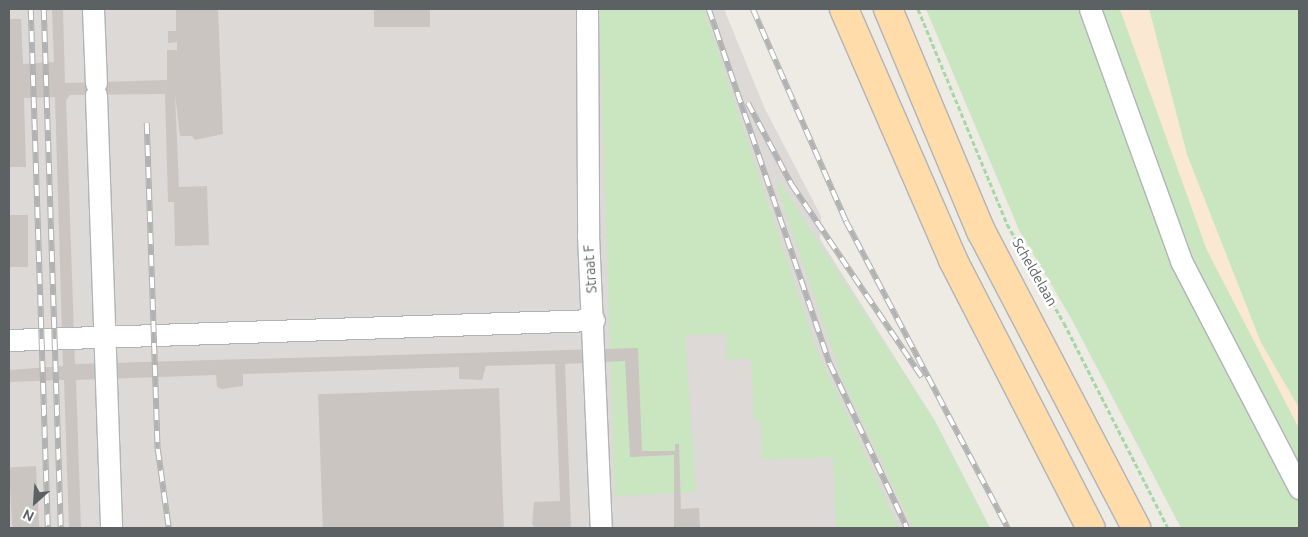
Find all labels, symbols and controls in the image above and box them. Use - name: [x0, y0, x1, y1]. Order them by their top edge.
- street label: Scheldelaan: [1009, 235, 1061, 309]
- street label: Straat F: [580, 244, 600, 294]
- north arrow: [10, 477, 60, 527]
- text: N: [20, 506, 37, 525]

